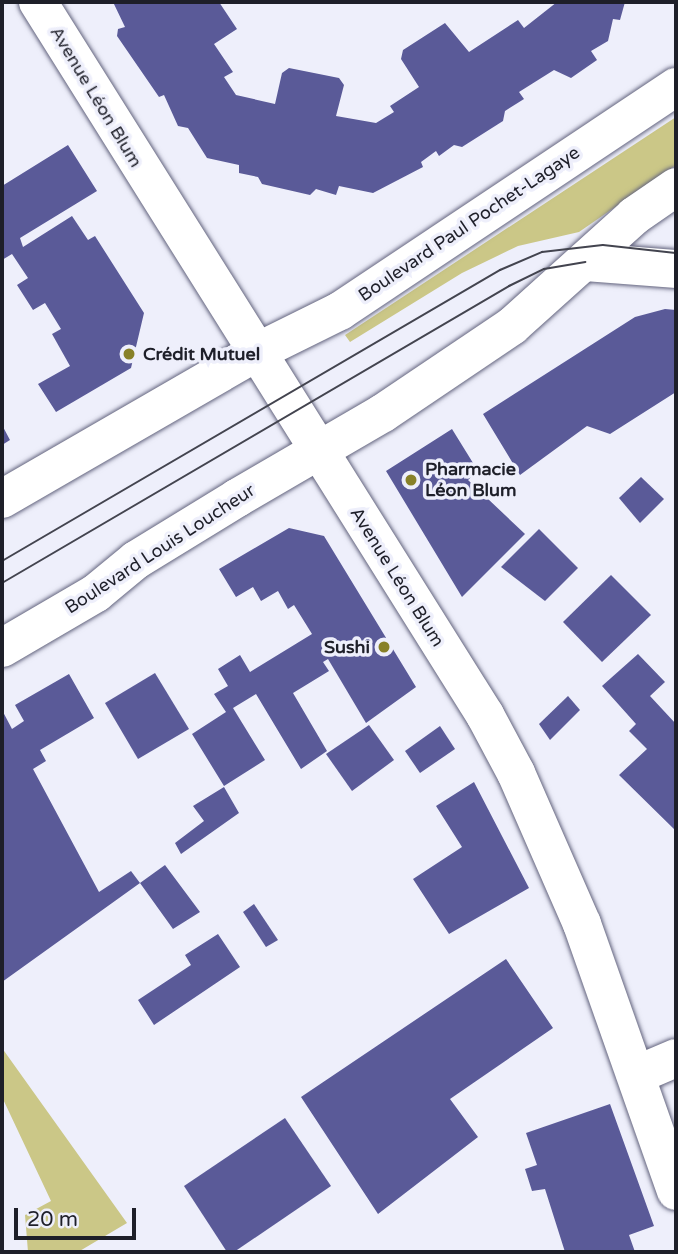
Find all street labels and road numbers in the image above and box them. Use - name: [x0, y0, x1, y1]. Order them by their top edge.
- street label: Avenue Léon Blum: [45, 23, 147, 171]
- street label: Boulevard Paul Pochet-Lagaye: [354, 142, 584, 306]
- street label: Boulevard Louis Loucheur: [61, 479, 259, 619]
- street label: Avenue Léon Blum: [345, 503, 449, 651]

